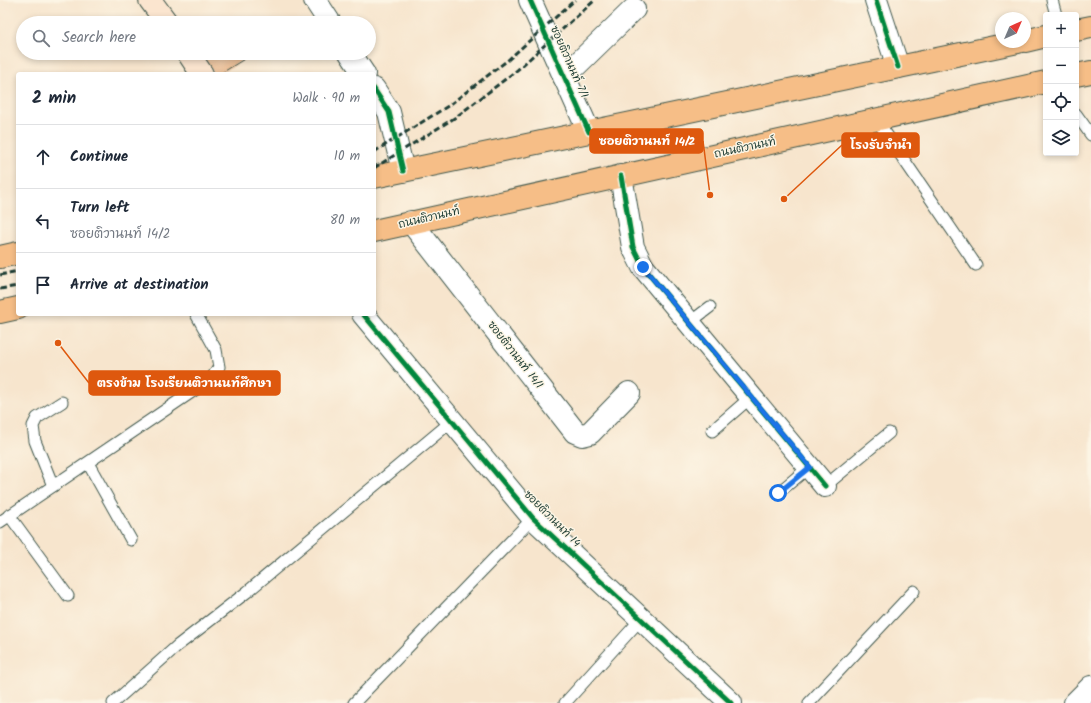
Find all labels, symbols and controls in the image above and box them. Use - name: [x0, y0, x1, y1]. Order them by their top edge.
- north arrow: [995, 12, 1031, 48]
- map controls: [1043, 12, 1079, 156]
- button: +: [1043, 12, 1079, 48]
- search box: [16, 16, 376, 60]
- street label: ซอยติวานนท์ 7/1: [545, 23, 593, 101]
- text: Search here: [62, 26, 136, 50]
- icon: search: [30, 27, 52, 49]
- button: −: [1043, 48, 1079, 84]
- button: locate: [1043, 84, 1079, 120]
- text: 2 min: [32, 85, 76, 112]
- text: Walk · 90 m: [293, 88, 360, 109]
- button: layers: [1043, 120, 1079, 156]
- callout: ซอยติวานนท์ 14/2: [590, 129, 703, 153]
- text: ซอยติวานนท์ 14/2: [599, 132, 695, 151]
- street label: ถนนติวานนท์: [713, 133, 778, 163]
- callout: โรงรับจำนำ: [842, 133, 919, 157]
- text: โรงรับจำนำ: [849, 136, 912, 155]
- text: Continue: [70, 145, 128, 169]
- icon: ahead: [32, 146, 54, 168]
- text: 10 m: [334, 146, 360, 167]
- text: Turn left: [70, 196, 130, 220]
- street label: ถนนติวานนท์: [397, 202, 462, 234]
- icon: left: [32, 210, 54, 232]
- text: 80 m: [330, 210, 360, 231]
- text: ซอยติวานนท์ 14/2: [70, 224, 170, 245]
- route end: [634, 258, 652, 276]
- text: Arrive at destination: [70, 273, 209, 297]
- icon: arrive: [32, 274, 54, 296]
- street label: ซอยติวานนท์ 14/1: [483, 317, 547, 393]
- callout: ตรงข้าม โรงเรียนติวานนท์ศึกษา: [89, 371, 280, 395]
- text: ตรงข้าม โรงเรียนติวานนท์ศึกษา: [97, 374, 272, 393]
- route start: [769, 484, 787, 502]
- street label: ซอยติวานนท์ 14: [519, 486, 585, 552]

